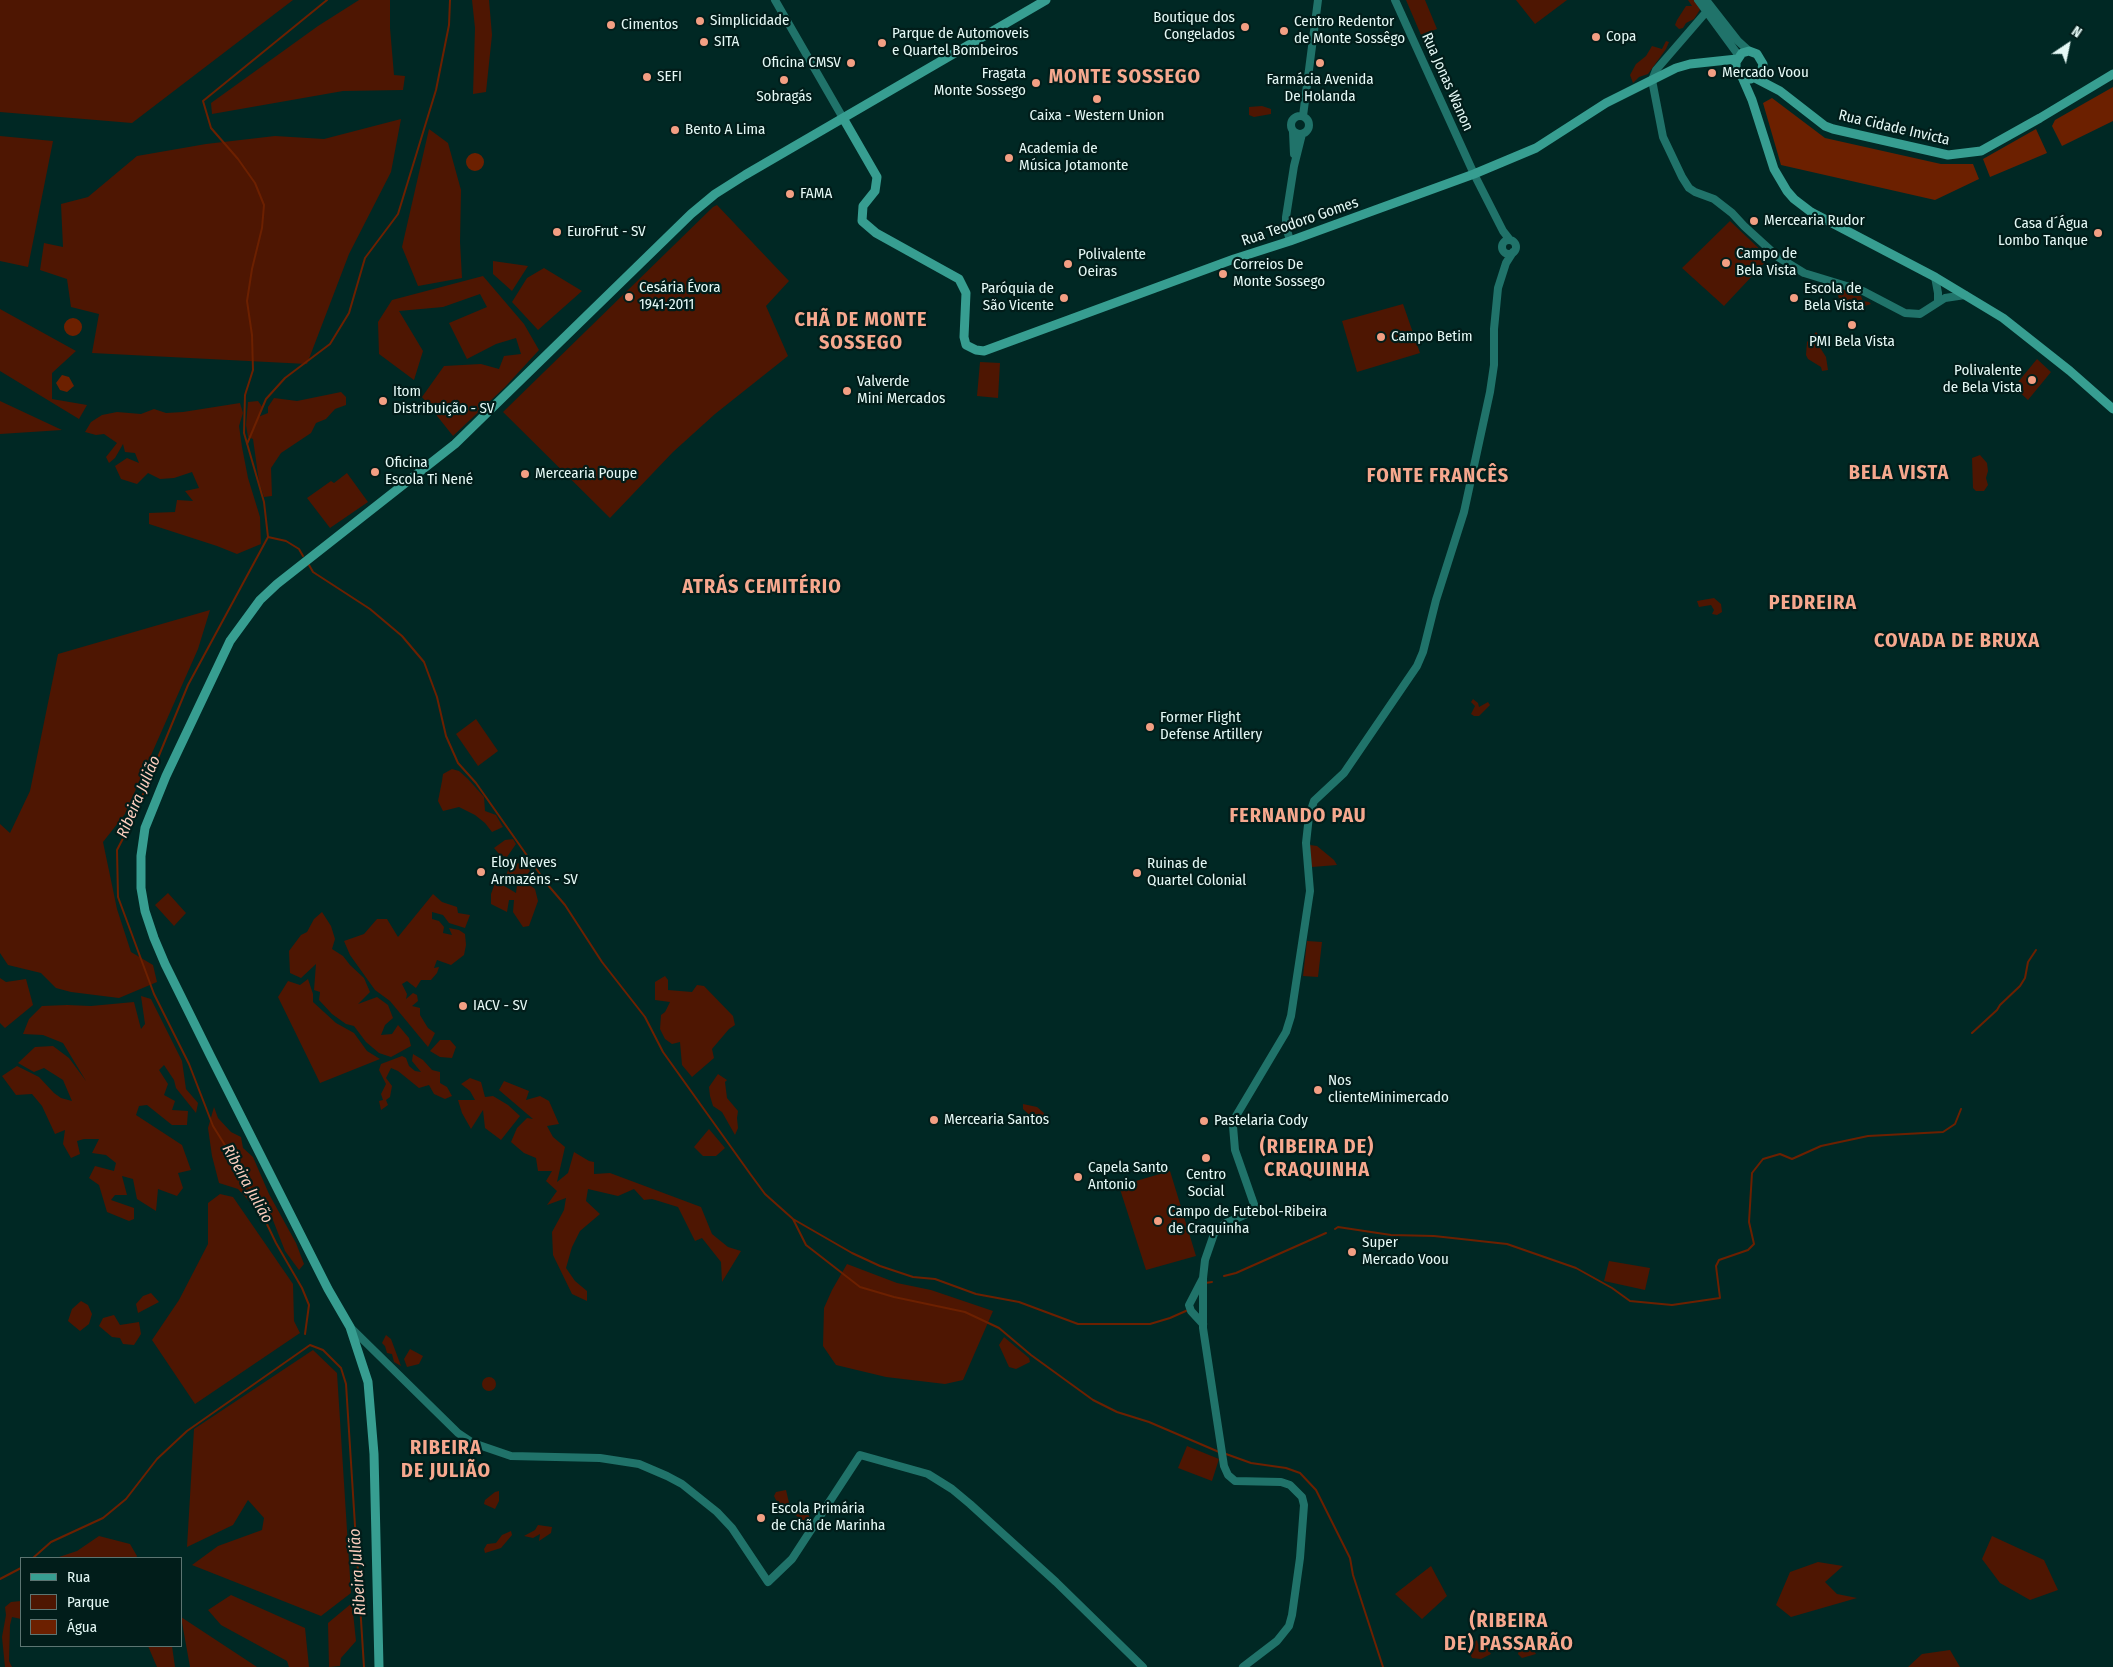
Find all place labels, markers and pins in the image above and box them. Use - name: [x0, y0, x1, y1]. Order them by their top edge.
- place label: Boutique dos Congelados: [1153, 9, 1235, 44]
- place label: Simplicidade: [710, 12, 790, 30]
- place label: Centro Redentor de Monte Sossêgo: [1294, 13, 1405, 48]
- marker: Simplicidade: [694, 15, 706, 27]
- place label: Cimentos: [621, 16, 678, 34]
- marker: Cimentos: [605, 19, 617, 31]
- marker: Boutique dos Congelados: [1239, 21, 1251, 33]
- place label: Parque de Automoveis e Quartel Bombeiros: [892, 25, 1029, 60]
- marker: Centro Redentor de Monte Sossêgo: [1278, 25, 1290, 37]
- place label: Copa: [1606, 28, 1636, 46]
- marker: Copa: [1590, 31, 1602, 43]
- place label: SITA: [714, 33, 739, 51]
- marker: SITA: [698, 36, 710, 48]
- marker: Parque de Automoveis e Quartel Bombeiros: [876, 37, 888, 49]
- place label: Oficina CMSV: [762, 54, 841, 72]
- marker: Oficina CMSV: [845, 57, 857, 69]
- marker: Farmácia Avenida De Holanda: [1314, 57, 1326, 69]
- place label: Mercado Voou: [1722, 64, 1809, 82]
- place label: Fragata Monte Sossego: [934, 65, 1026, 100]
- marker: Mercado Voou: [1706, 67, 1718, 79]
- place label: SEFI: [657, 68, 682, 86]
- marker: SEFI: [641, 71, 653, 83]
- place label: Farmácia Avenida De Holanda: [1266, 71, 1374, 106]
- marker: Sobragás: [778, 74, 790, 86]
- marker: Fragata Monte Sossego: [1030, 77, 1042, 89]
- place label: Sobragás: [756, 88, 812, 106]
- marker: Caixa - Western Union: [1091, 93, 1103, 105]
- place label: Caixa - Western Union: [1030, 107, 1164, 125]
- place label: Bento A Lima: [685, 121, 765, 139]
- marker: Bento A Lima: [669, 124, 681, 136]
- place label: Academia de Música Jotamonte: [1019, 140, 1128, 175]
- marker: Academia de Música Jotamonte: [1003, 152, 1015, 164]
- place label: FAMA: [800, 185, 832, 203]
- marker: FAMA: [784, 188, 796, 200]
- place label: Mercearia Rudor: [1764, 212, 1865, 230]
- marker: Mercearia Rudor: [1748, 215, 1760, 227]
- place label: Casa d´Água Lombo Tanque: [1998, 215, 2088, 250]
- place label: EuroFrut - SV: [567, 223, 646, 241]
- marker: EuroFrut - SV: [551, 226, 563, 238]
- marker: Casa d´Água Lombo Tanque: [2092, 227, 2104, 239]
- place label: Campo de Bela Vista: [1736, 245, 1797, 280]
- place label: Polivalente Oeiras: [1078, 246, 1146, 281]
- place label: Correios De Monte Sossego: [1233, 256, 1325, 291]
- marker: Campo de Bela Vista: [1720, 257, 1732, 269]
- marker: Polivalente Oeiras: [1062, 258, 1074, 270]
- marker: Correios De Monte Sossego: [1217, 268, 1229, 280]
- place label: Cesária Évora 1941-2011: [639, 279, 721, 314]
- place label: Paróquia de São Vicente: [981, 280, 1054, 315]
- place label: Escola de Bela Vista: [1804, 280, 1864, 315]
- marker: Cesária Évora 1941-2011: [623, 291, 635, 303]
- marker: Paróquia de São Vicente: [1058, 292, 1070, 304]
- marker: Escola de Bela Vista: [1788, 292, 1800, 304]
- marker: PMI Bela Vista: [1846, 319, 1858, 331]
- place label: Campo Betim: [1391, 328, 1473, 346]
- marker: Campo Betim: [1375, 331, 1387, 343]
- place label: PMI Bela Vista: [1809, 333, 1895, 351]
- place label: Polivalente de Bela Vista: [1943, 362, 2022, 397]
- place label: Valverde Mini Mercados: [857, 373, 945, 408]
- marker: Polivalente de Bela Vista: [2026, 374, 2038, 386]
- place label: Itom Distribuição - SV: [393, 383, 494, 418]
- marker: Valverde Mini Mercados: [841, 385, 853, 397]
- marker: Itom Distribuição - SV: [377, 395, 389, 407]
- place label: Oficina Escola Ti Nené: [385, 454, 473, 489]
- place label: Mercearia Poupe: [535, 465, 637, 483]
- marker: Oficina Escola Ti Nené: [369, 466, 381, 478]
- marker: Mercearia Poupe: [519, 468, 531, 480]
- place label: Former Flight Defense Artillery: [1160, 709, 1262, 744]
- marker: Former Flight Defense Artillery: [1144, 721, 1156, 733]
- place label: Eloy Neves Armazéns - SV: [491, 854, 578, 889]
- place label: Ruinas de Quartel Colonial: [1147, 855, 1246, 890]
- marker: Eloy Neves Armazéns - SV: [475, 866, 487, 878]
- marker: Ruinas de Quartel Colonial: [1131, 867, 1143, 879]
- place label: IACV - SV: [473, 997, 527, 1015]
- marker: IACV - SV: [457, 1000, 469, 1012]
- place label: Nos clienteMinimercado: [1328, 1072, 1449, 1107]
- marker: Nos clienteMinimercado: [1312, 1084, 1324, 1096]
- place label: Mercearia Santos: [944, 1111, 1049, 1129]
- place label: Pastelaria Cody: [1214, 1112, 1308, 1130]
- marker: Mercearia Santos: [928, 1114, 940, 1126]
- marker: Pastelaria Cody: [1198, 1115, 1210, 1127]
- marker: Centro Social: [1200, 1152, 1212, 1164]
- place label: Capela Santo Antonio: [1088, 1159, 1168, 1194]
- place label: Centro Social: [1186, 1166, 1226, 1201]
- marker: Capela Santo Antonio: [1072, 1171, 1084, 1183]
- place label: Campo de Futebol-Ribeira de Craquinha: [1168, 1203, 1327, 1238]
- marker: Campo de Futebol-Ribeira de Craquinha: [1152, 1215, 1164, 1227]
- place label: Super Mercado Voou: [1362, 1234, 1449, 1269]
- marker: Super Mercado Voou: [1346, 1246, 1358, 1258]
- place label: Escola Primária de Chã de Marinha: [771, 1500, 885, 1535]
- marker: Escola Primária de Chã de Marinha: [755, 1512, 767, 1524]

